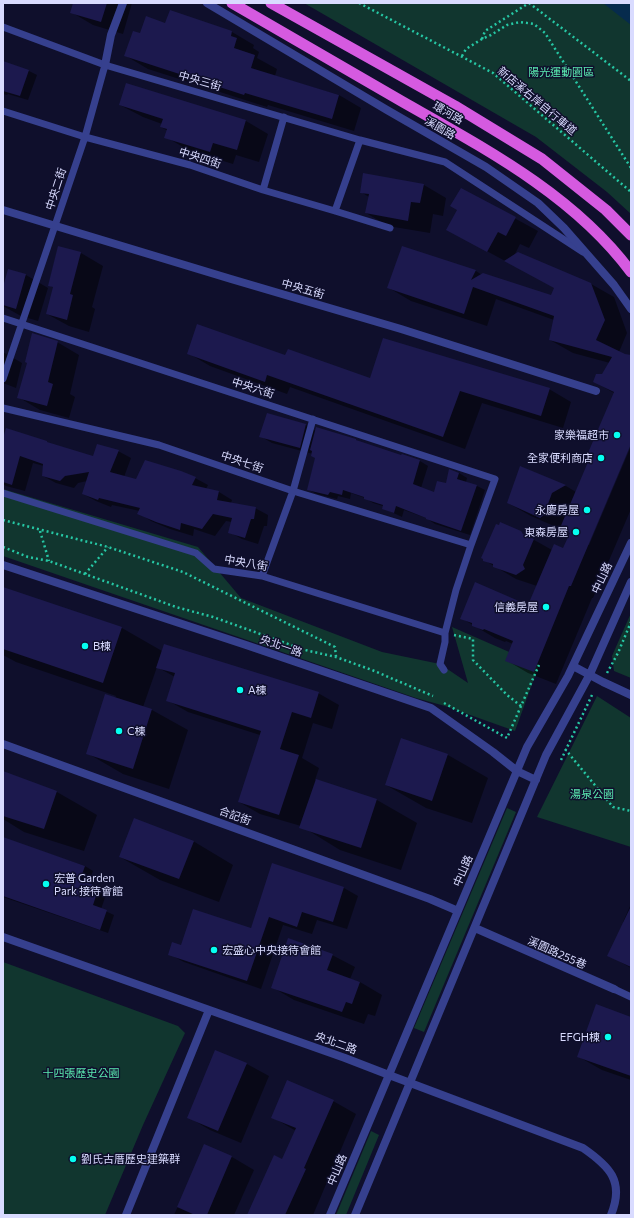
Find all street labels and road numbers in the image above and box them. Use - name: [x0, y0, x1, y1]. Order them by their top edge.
- street label: 新店溪右岸自行車道: [495, 64, 579, 138]
- street label: 中央三街: [177, 69, 223, 93]
- street label: 環河路: [430, 99, 466, 127]
- street label: 溪園路: [422, 114, 458, 142]
- street label: 中央四街: [177, 145, 223, 171]
- street label: 中央二街: [43, 166, 69, 212]
- street label: 中央五街: [280, 277, 326, 301]
- street label: 中央六街: [230, 375, 276, 401]
- street label: 中央七街: [219, 449, 265, 475]
- street label: 中央八街: [223, 553, 269, 573]
- street label: 中山路: [589, 560, 615, 596]
- street label: 央北一路: [258, 633, 304, 659]
- street label: 合記街: [217, 804, 253, 828]
- street label: 中山路: [450, 853, 476, 889]
- street label: 溪園路255巷: [526, 934, 588, 972]
- street label: 央北二路: [313, 1029, 359, 1057]
- street label: 中山路: [324, 1152, 350, 1188]

